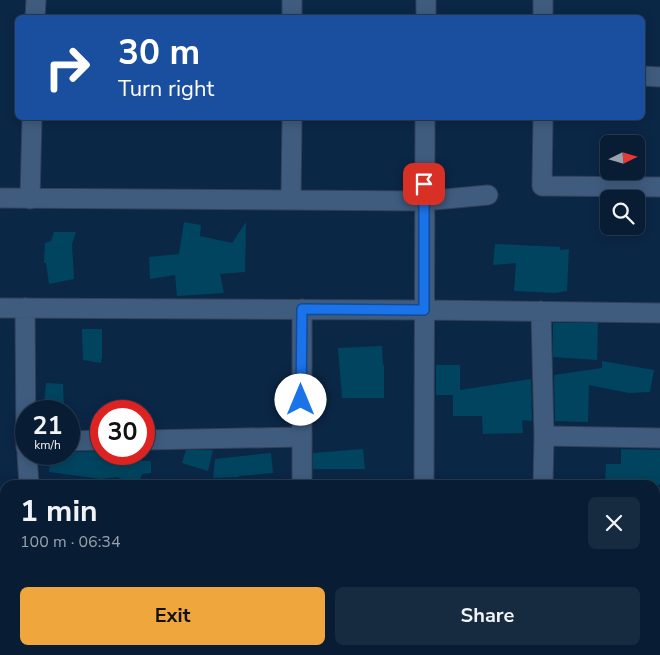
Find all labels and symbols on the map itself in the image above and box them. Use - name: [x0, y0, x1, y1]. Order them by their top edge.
- north arrow: [600, 135, 645, 180]
- pin: [403, 163, 445, 205]
- position arrow: [274, 373, 326, 425]
- speed limit sign: 30: [90, 400, 155, 465]

